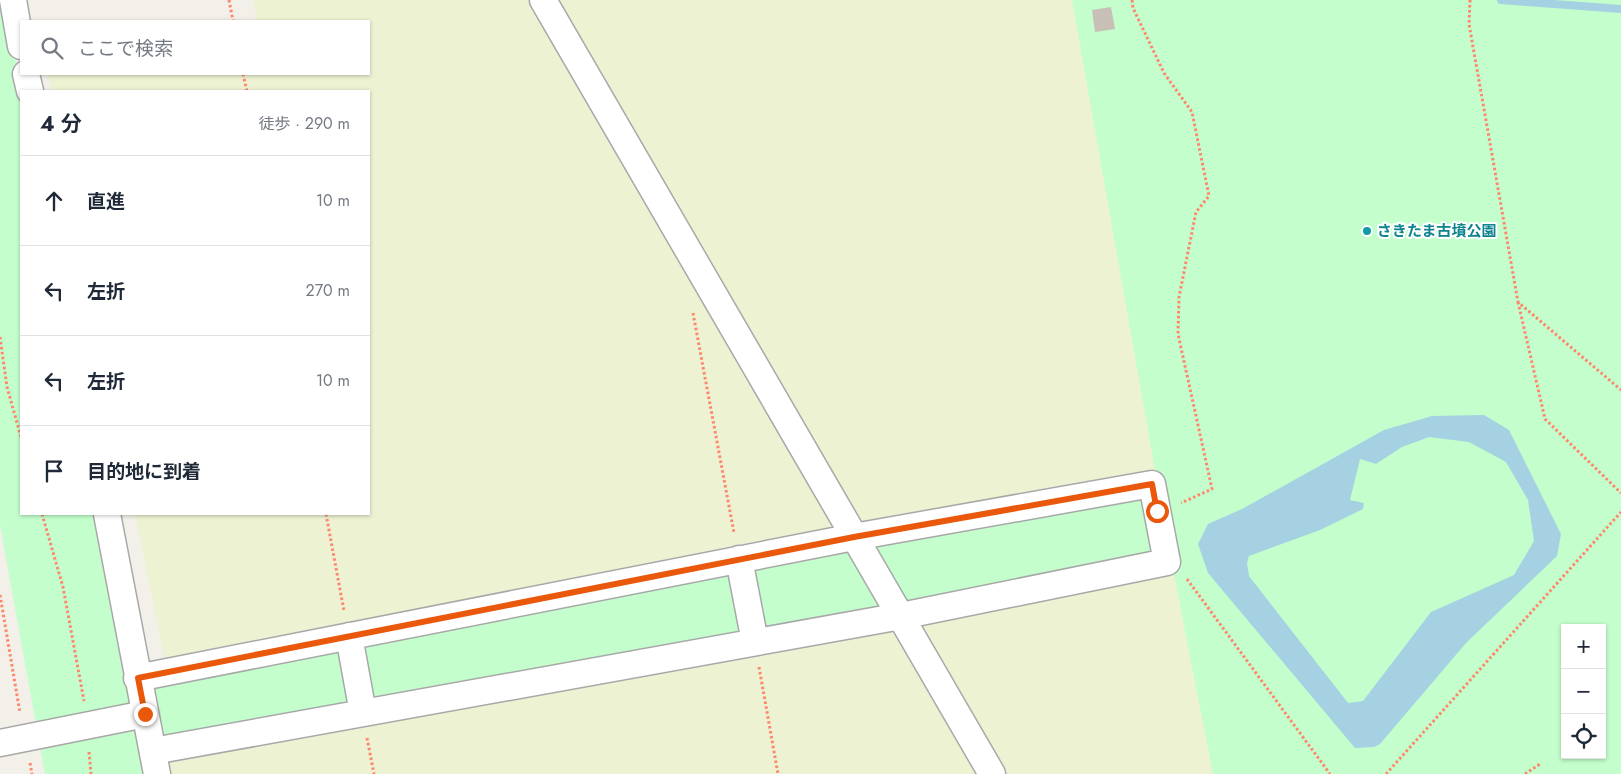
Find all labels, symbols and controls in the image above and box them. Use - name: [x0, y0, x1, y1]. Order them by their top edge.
- search box: [20, 20, 370, 75]
- icon: search: [38, 34, 66, 62]
- text: ここで検索: [78, 35, 173, 62]
- text: 4 分: [40, 109, 82, 139]
- text: 徒歩 · 290 m: [258, 112, 350, 135]
- icon: ahead: [40, 187, 68, 215]
- text: 直進: [87, 188, 125, 215]
- text: 10 m: [316, 189, 350, 212]
- place label: さきたま古墳公園: [1377, 220, 1497, 242]
- marker: さきたま古墳公園: [1361, 225, 1373, 237]
- icon: left: [40, 277, 68, 305]
- text: 左折: [87, 278, 125, 305]
- text: 270 m: [306, 279, 350, 302]
- icon: left: [40, 367, 68, 395]
- text: 左折: [87, 368, 125, 395]
- text: 10 m: [316, 369, 350, 392]
- icon: arrive: [40, 457, 68, 485]
- text: 目的地に到着: [87, 458, 201, 485]
- route start: [1146, 500, 1169, 523]
- map controls: [1561, 624, 1606, 759]
- button: +: [1561, 624, 1606, 669]
- button: −: [1561, 669, 1606, 714]
- route end: [134, 703, 157, 726]
- button: locate: [1561, 714, 1606, 759]

